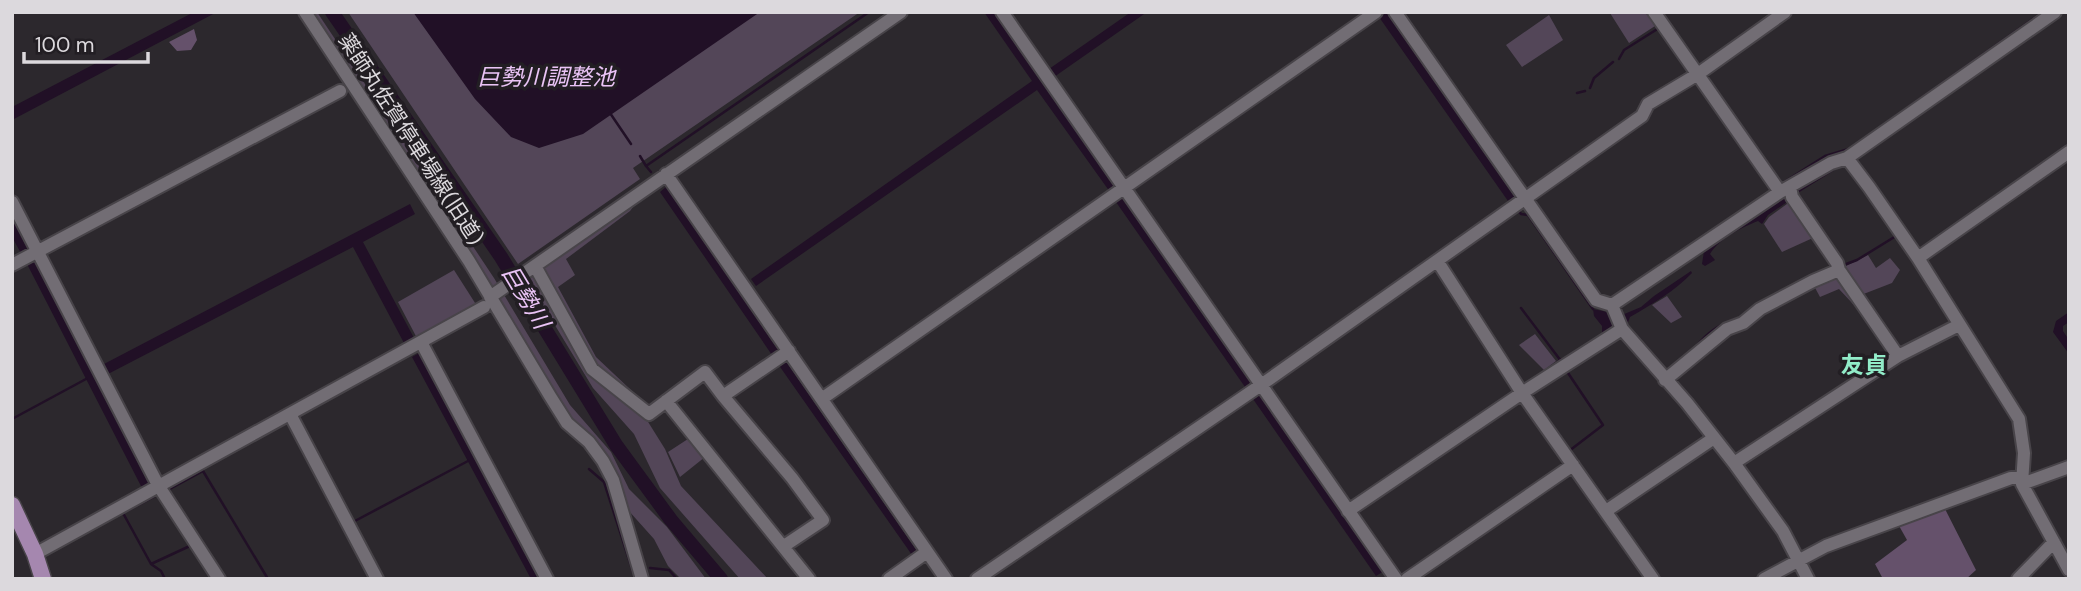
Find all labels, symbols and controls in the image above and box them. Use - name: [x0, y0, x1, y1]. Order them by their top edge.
- scale bar: [24, 21, 149, 65]
- street label: 薬師丸佐賀停車場線(旧道): [332, 28, 490, 250]
- text: 100 m: [35, 31, 95, 59]
- water label: 巨勢川調整池: [477, 62, 617, 92]
- water label: 巨勢川: [495, 260, 558, 337]
- district label: 友貞: [1841, 350, 1887, 380]

